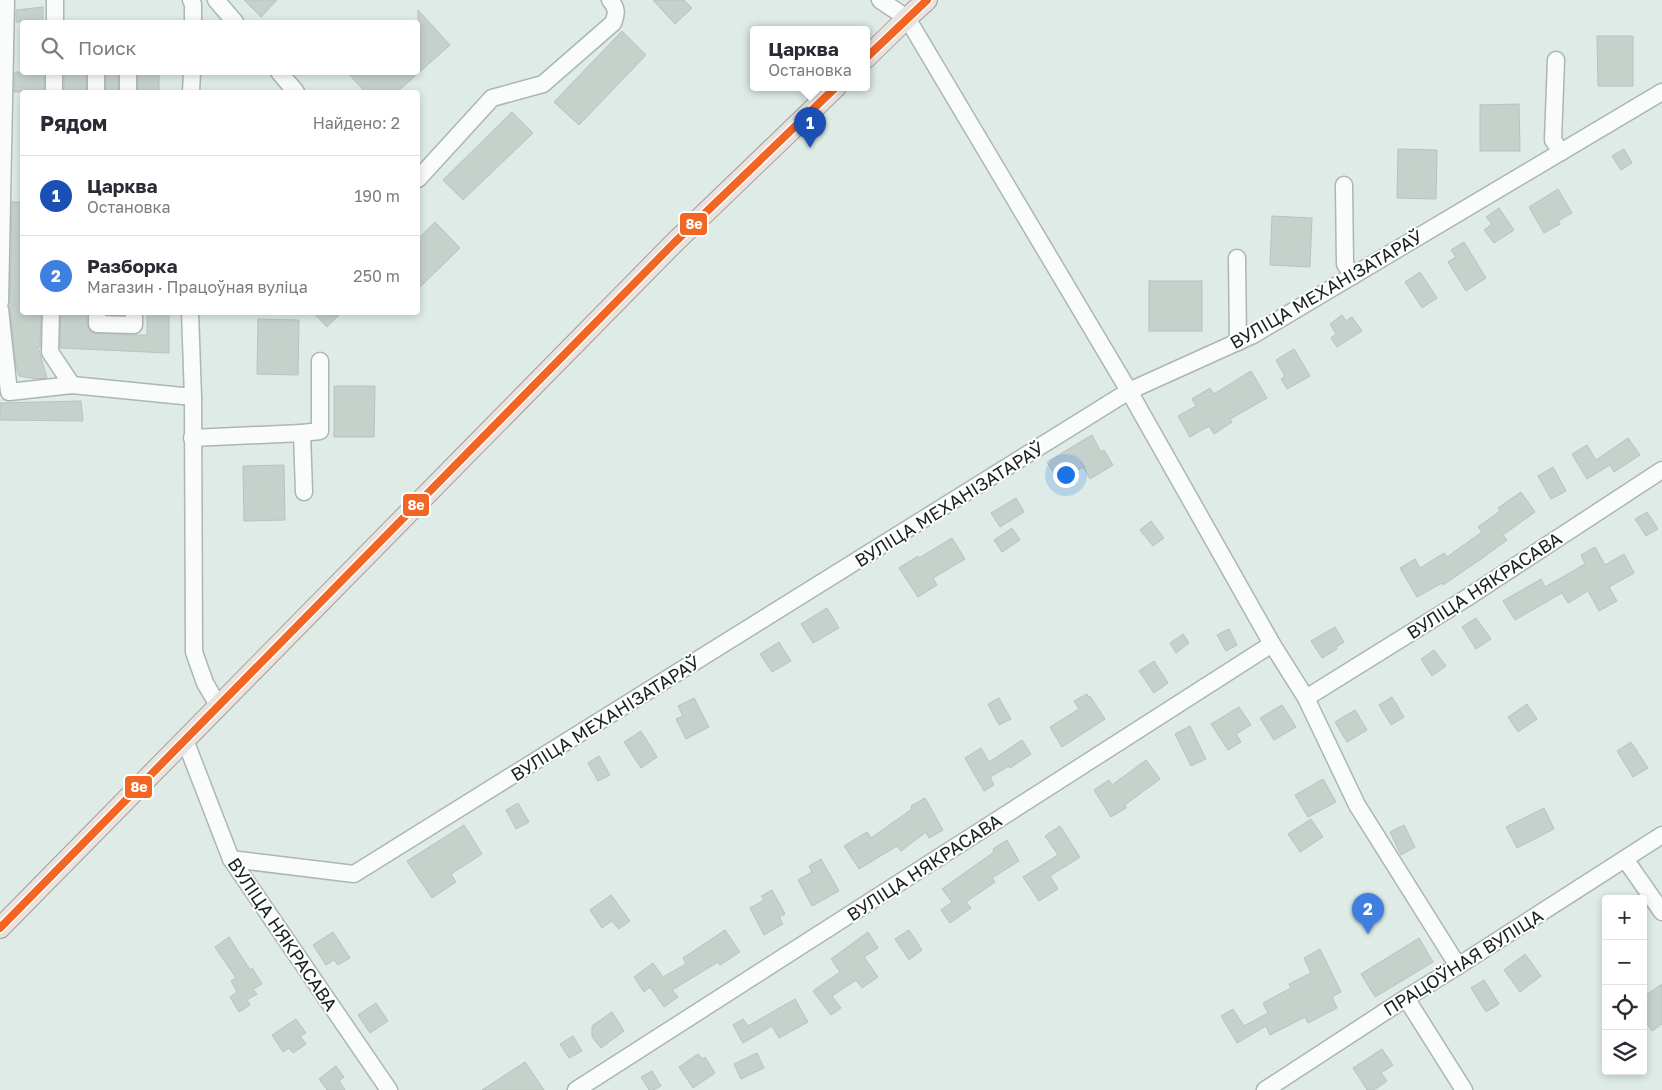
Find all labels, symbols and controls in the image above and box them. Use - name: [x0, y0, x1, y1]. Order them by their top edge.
- search box: [20, 20, 420, 75]
- popup: [750, 26, 870, 91]
- icon: search: [38, 34, 66, 62]
- text: Поиск: [78, 36, 137, 59]
- text: Царква: [768, 37, 839, 60]
- text: Остановка: [768, 60, 852, 80]
- pin: 1: [794, 107, 826, 148]
- text: Рядом: [40, 110, 107, 136]
- text: Найдено: 2: [313, 113, 400, 133]
- text: Царква: [87, 174, 158, 197]
- text: 1: [52, 186, 60, 206]
- text: 190 m: [354, 186, 400, 206]
- text: Остановка: [87, 197, 171, 217]
- line badge: 8е: [679, 212, 708, 236]
- text: 8е: [685, 215, 703, 232]
- street label: ВУЛІЦА МЕХАНІЗАТАРАЎ: [1226, 225, 1426, 353]
- text: Разборка: [87, 254, 177, 277]
- text: 2: [51, 266, 61, 286]
- text: 250 m: [353, 266, 400, 286]
- text: Магазин · Працоўная вуліца: [87, 277, 308, 297]
- street label: ВУЛІЦА МЕХАНІЗАТАРАЎ: [850, 437, 1048, 571]
- your location: [1053, 462, 1079, 488]
- line badge: 8е: [402, 493, 430, 517]
- text: 8е: [407, 496, 425, 513]
- street label: ВУЛІЦА НЯКРАСАВА: [1402, 527, 1566, 643]
- street label: ВУЛІЦА МЕХАНІЗАТАРАЎ: [506, 651, 704, 785]
- line badge: 8е: [124, 775, 153, 799]
- text: 8е: [130, 778, 148, 795]
- street label: ВУЛІЦА НЯКРАСАВА: [842, 809, 1006, 925]
- street label: ВУЛІЦА НЯКРАСАВА: [224, 853, 342, 1015]
- pin: 2: [1352, 893, 1384, 934]
- map controls: [1602, 895, 1647, 1075]
- button: +: [1602, 895, 1647, 940]
- street label: ПРАЦОЎНАЯ ВУЛІЦА: [1379, 904, 1547, 1020]
- button: −: [1602, 940, 1647, 985]
- button: locate: [1602, 985, 1647, 1030]
- button: layers: [1602, 1030, 1647, 1075]

